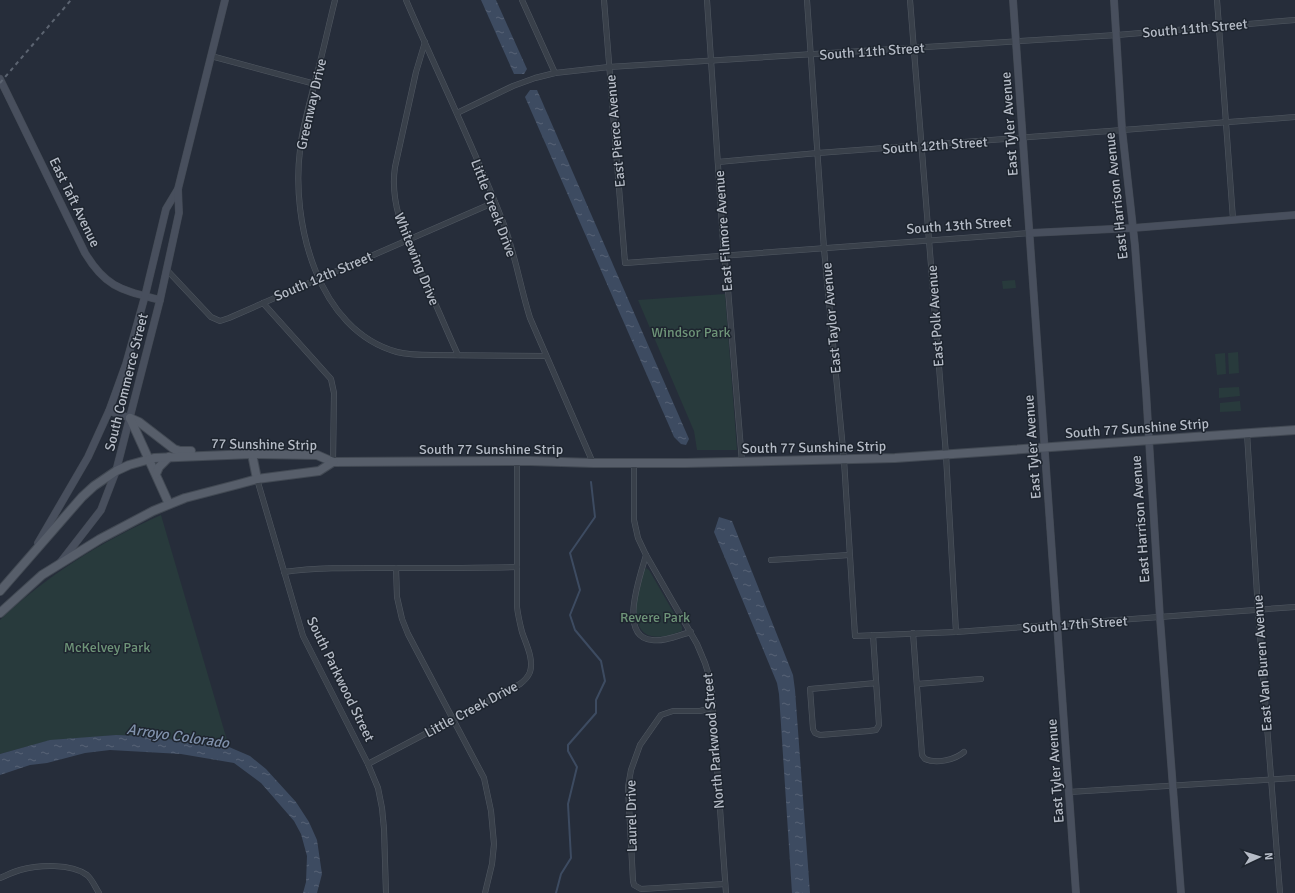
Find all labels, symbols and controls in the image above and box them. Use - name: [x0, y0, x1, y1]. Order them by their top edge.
- street label: South 11th Street: [1142, 15, 1248, 42]
- street label: South 11th Street: [819, 39, 925, 64]
- street label: Greenway Drive: [293, 57, 330, 151]
- street label: East Tyler Avenue: [997, 71, 1022, 177]
- street label: East Pierce Avenue: [602, 74, 629, 188]
- street label: East Harrison Avenue: [1101, 131, 1132, 260]
- street label: South 12th Street: [882, 133, 988, 158]
- street label: East Taft Avenue: [45, 154, 104, 250]
- street label: Little Creek Drive: [467, 157, 520, 260]
- street label: East Filmore Avenue: [711, 170, 736, 292]
- street label: Whitewing Drive: [390, 210, 443, 308]
- street label: South 13th Street: [906, 213, 1012, 238]
- street label: South 12th Street: [271, 248, 375, 305]
- street label: East Taylor Avenue: [818, 262, 845, 374]
- street label: East Polk Avenue: [923, 265, 948, 367]
- street label: South Commerce Street: [101, 311, 152, 453]
- park label: Windsor Park: [651, 324, 731, 341]
- street label: East Tyler Avenue: [1020, 394, 1045, 500]
- street label: South 77 Sunshine Strip: [1065, 415, 1210, 442]
- street label: 77 Sunshine Strip: [211, 435, 317, 454]
- street label: South 77 Sunshine Strip: [742, 438, 886, 457]
- street label: South 77 Sunshine Strip: [419, 441, 563, 458]
- street label: East Harrison Avenue: [1128, 455, 1153, 583]
- street label: East Van Buren Avenue: [1249, 594, 1276, 732]
- park label: Revere Park: [620, 609, 690, 626]
- street label: South 17th Street: [1022, 612, 1128, 637]
- street label: South Parkwood Street: [303, 614, 378, 744]
- park label: McKelvey Park: [64, 639, 150, 656]
- street label: North Parkwood Street: [699, 672, 728, 810]
- street label: Little Creek Drive: [422, 678, 521, 741]
- street label: East Tyler Avenue: [1043, 718, 1068, 824]
- water label: Arroyo Colorado: [126, 720, 231, 752]
- street label: Laurel Drive: [622, 780, 641, 852]
- north arrow: [1239, 837, 1279, 877]
- text: N: [1262, 852, 1275, 861]

